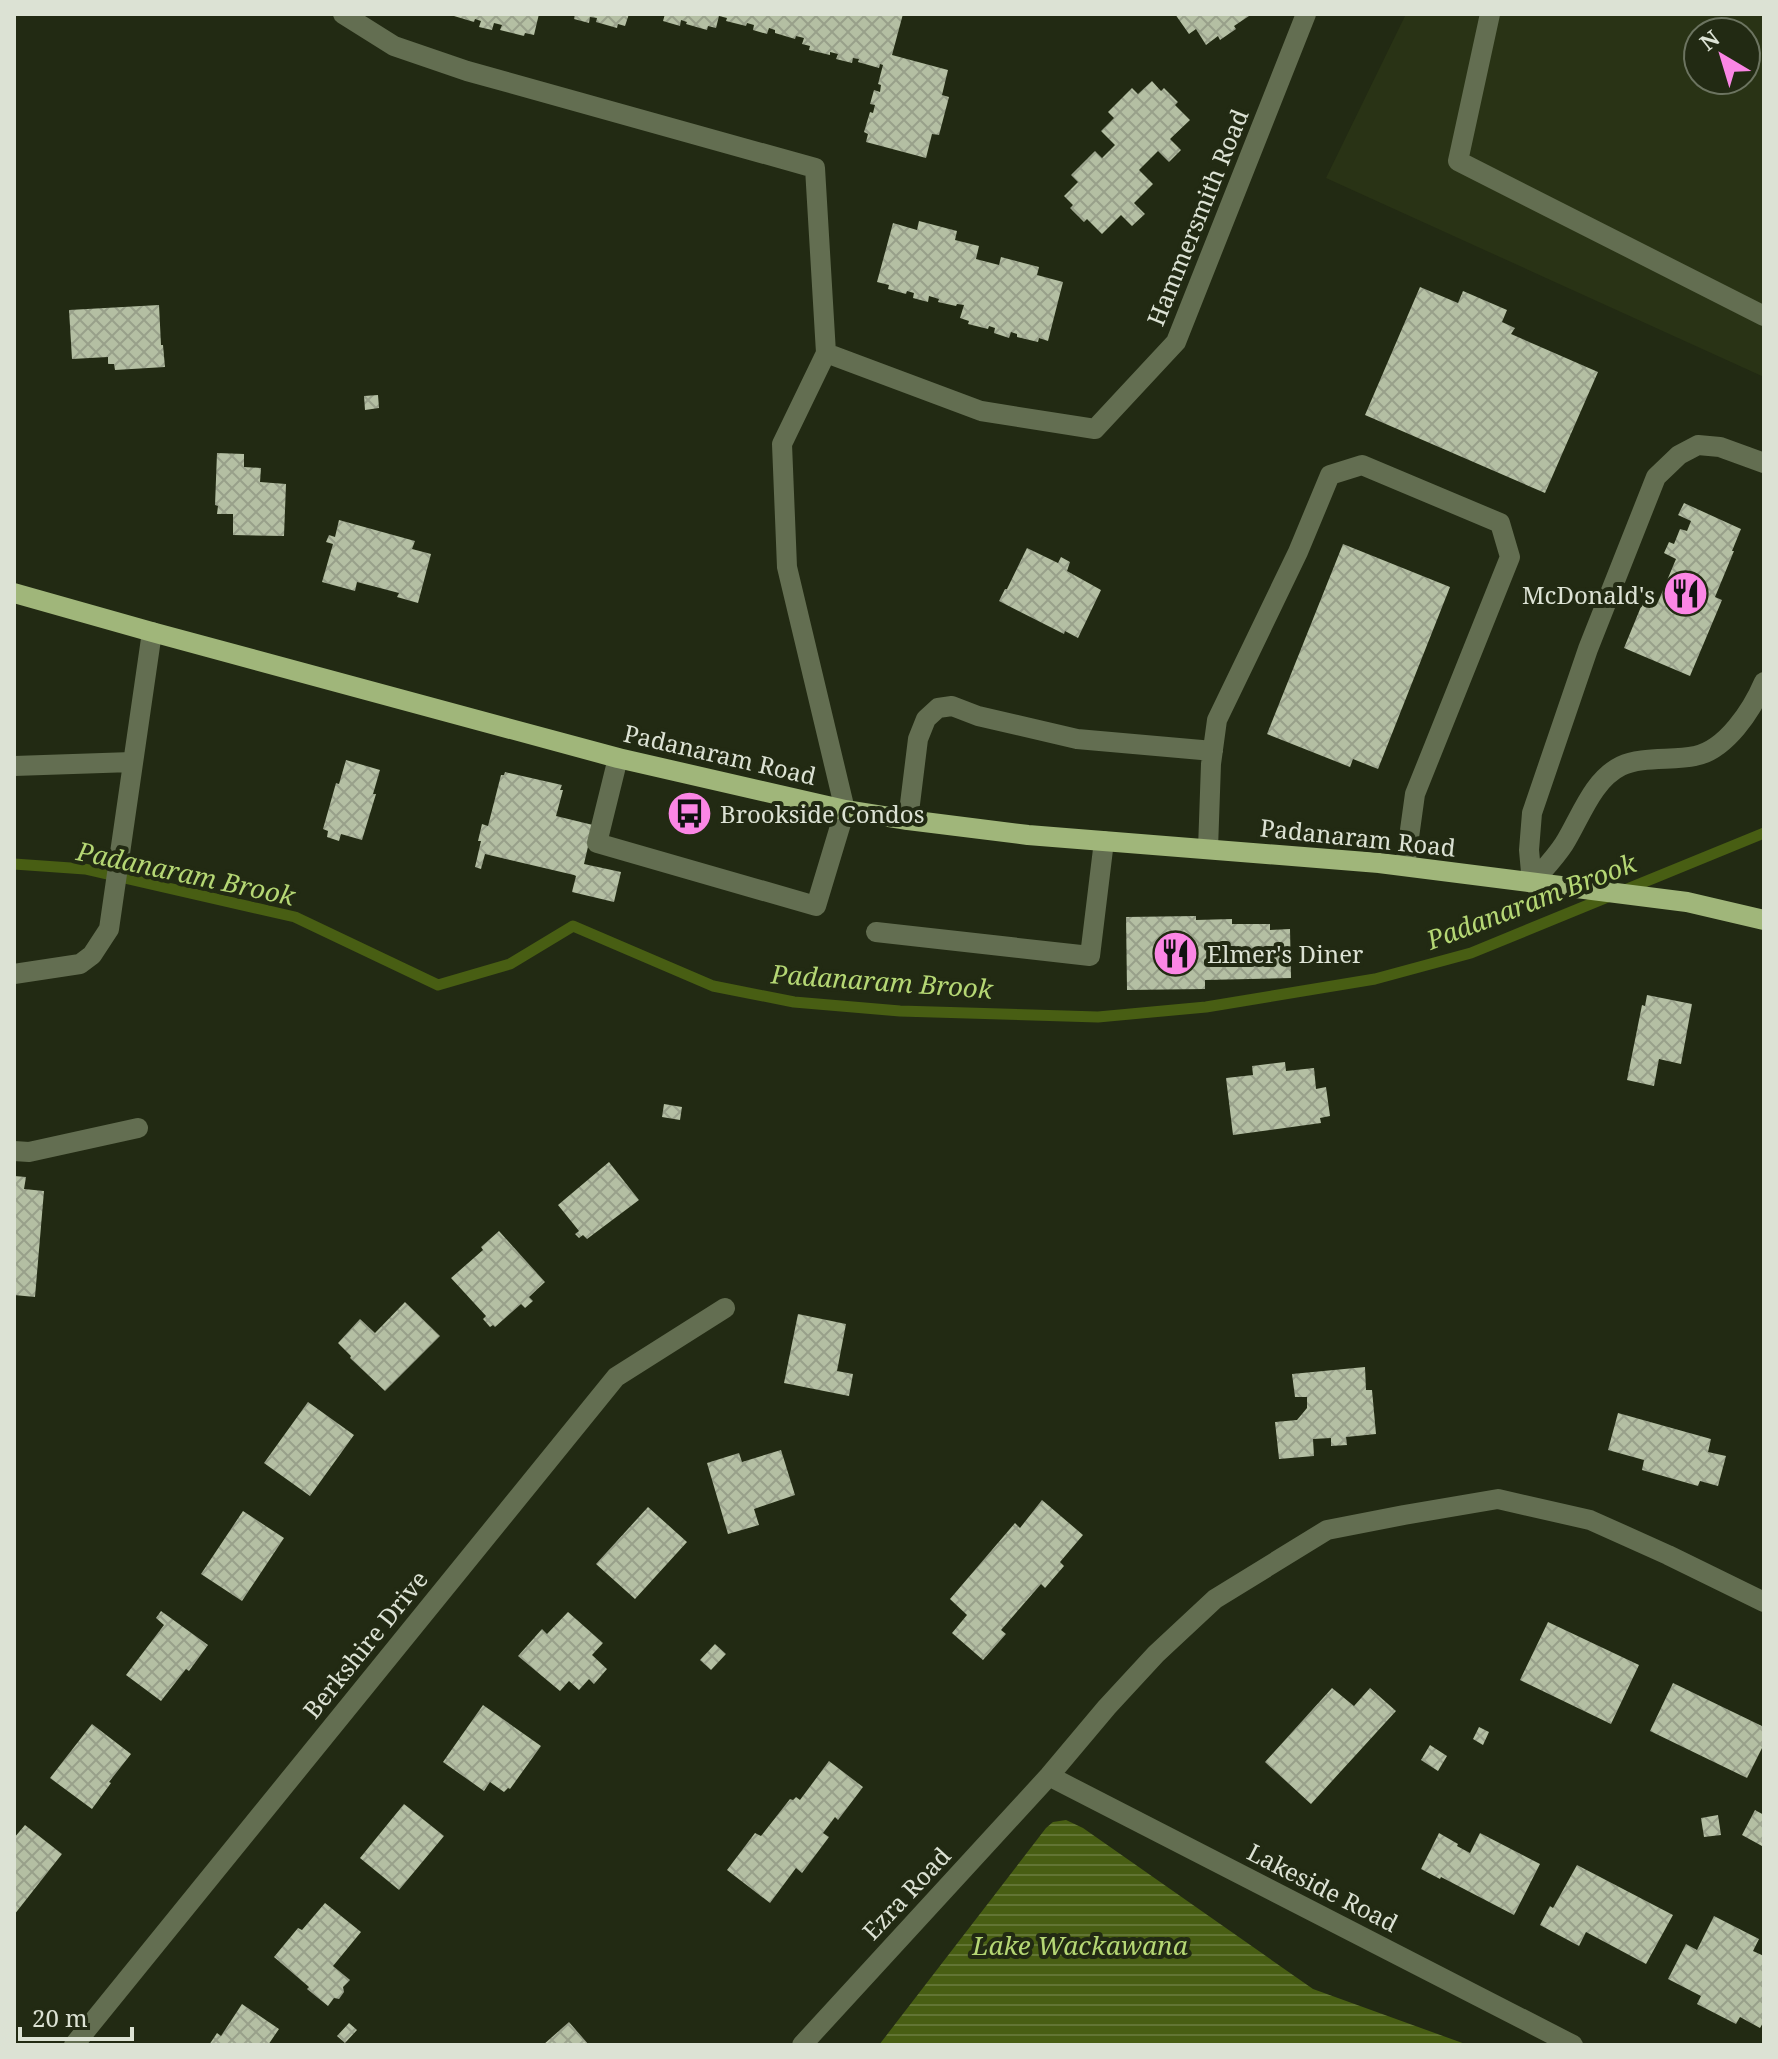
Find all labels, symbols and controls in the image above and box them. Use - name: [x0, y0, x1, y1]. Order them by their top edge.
- north arrow: [1682, 16, 1762, 96]
- text: N: [1693, 22, 1725, 57]
- street label: Hammersmith Road: [1138, 103, 1256, 330]
- restaurant icon: McDonald's: [1662, 570, 1710, 618]
- place label: McDonald's: [1522, 578, 1655, 611]
- street label: Padanaram Road: [621, 716, 820, 792]
- bus stop icon: Brookside Condos: [665, 789, 713, 837]
- place label: Brookside Condos: [720, 797, 925, 830]
- street label: Padanaram Road: [1259, 810, 1458, 864]
- water label: Padanaram Brook: [73, 832, 299, 914]
- water label: Padanaram Brook: [1420, 844, 1642, 958]
- restaurant icon: Elmer's Diner: [1152, 929, 1200, 977]
- place label: Elmer's Diner: [1207, 937, 1363, 970]
- water label: Padanaram Brook: [769, 955, 995, 1007]
- street label: Berkshire Drive: [295, 1563, 435, 1725]
- street label: Lakeside Road: [1242, 1835, 1404, 1939]
- street label: Ezra Road: [854, 1839, 958, 1947]
- water label: Lake Wackawana: [971, 1927, 1188, 1963]
- scale bar: [20, 1991, 132, 2041]
- text: 20 m: [32, 2001, 88, 2034]

